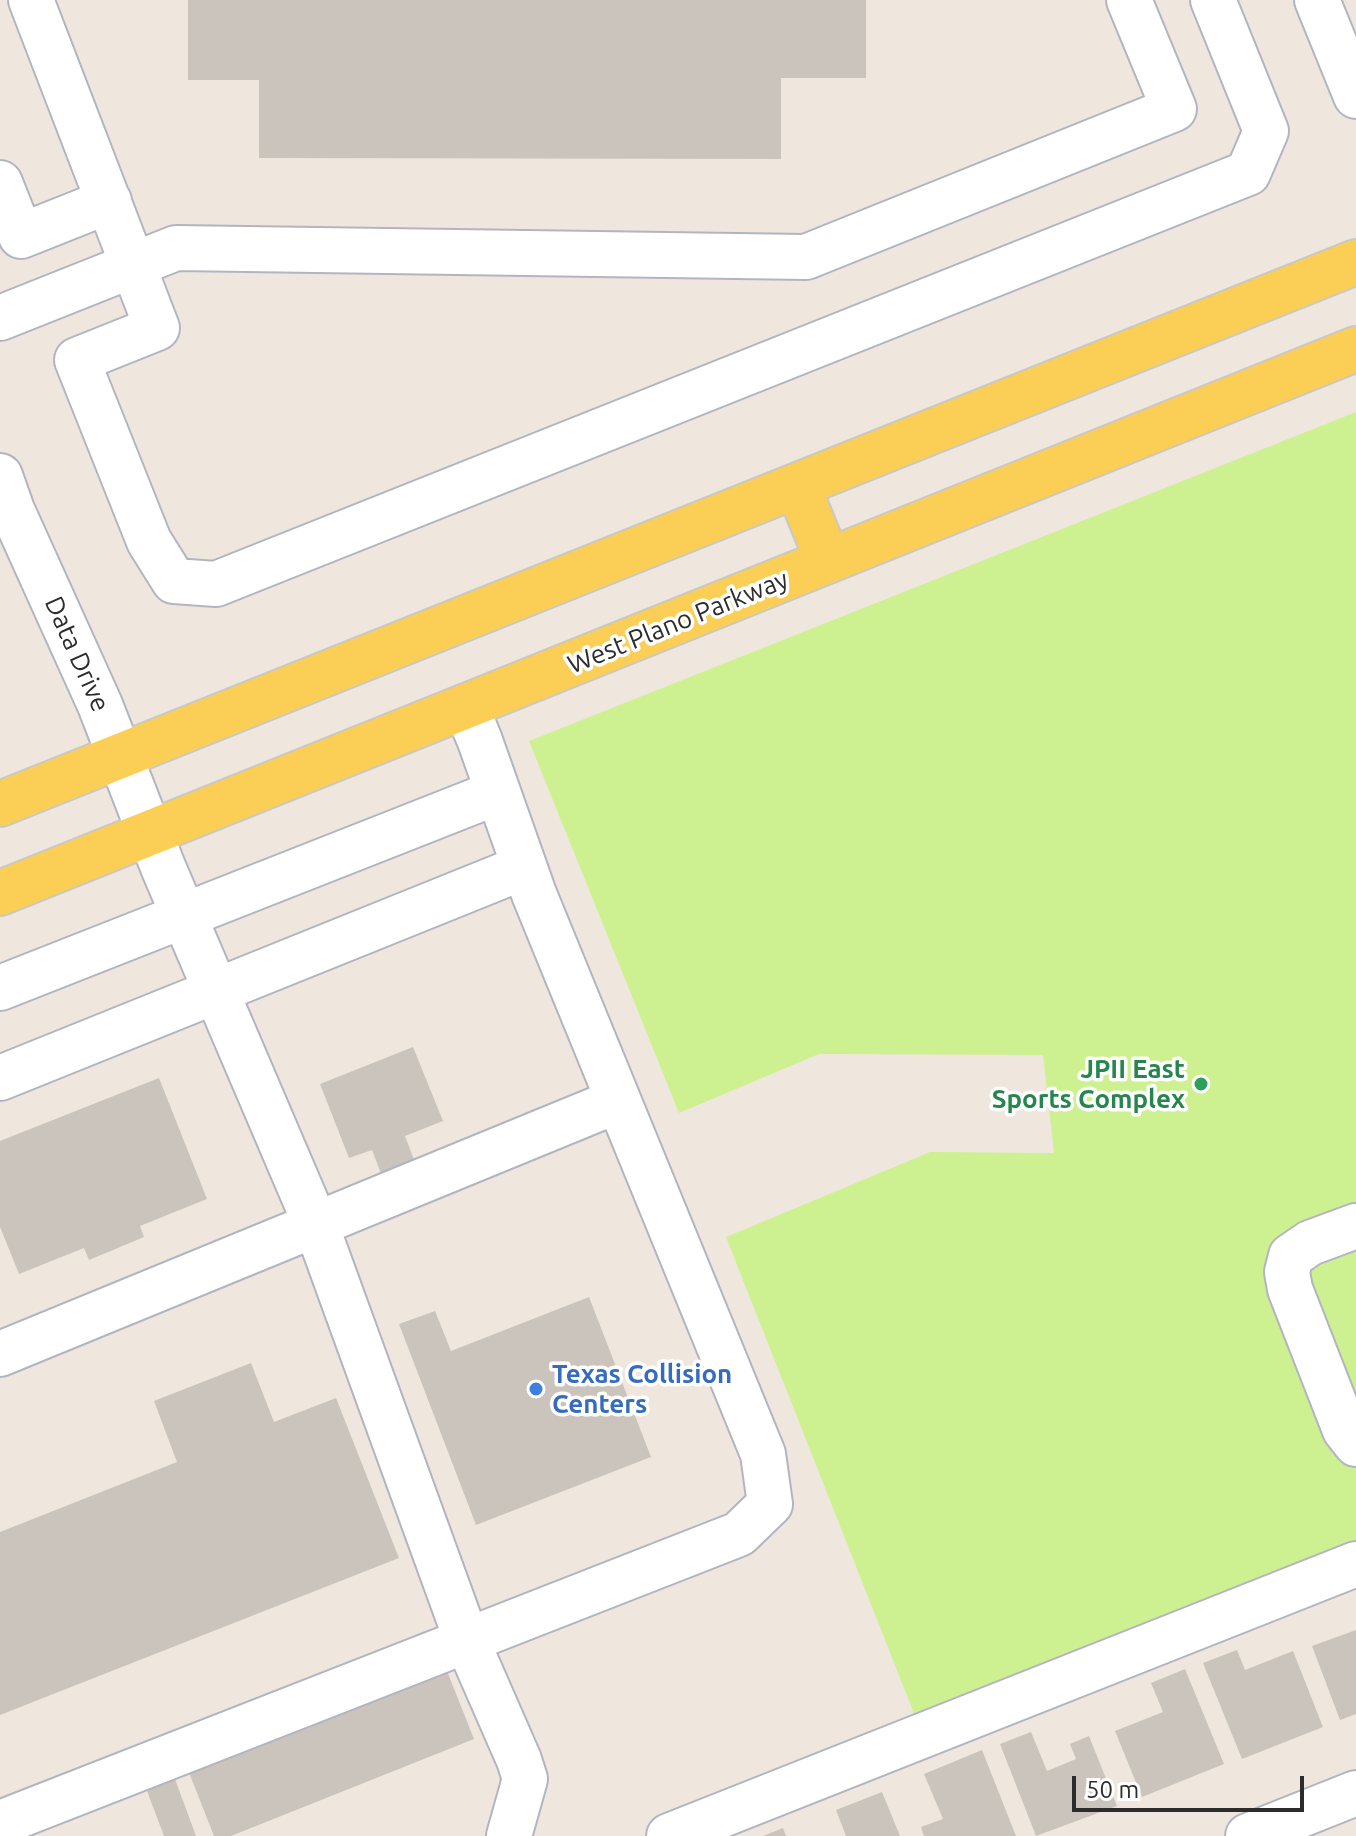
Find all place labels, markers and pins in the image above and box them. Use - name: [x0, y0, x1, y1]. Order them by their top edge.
- place label: JPII East Sports Complex: [992, 1053, 1185, 1114]
- marker: JPII East Sports Complex: [1192, 1075, 1210, 1093]
- place label: Texas Collision Centers: [552, 1358, 732, 1420]
- marker: Texas Collision Centers: [527, 1380, 545, 1398]

